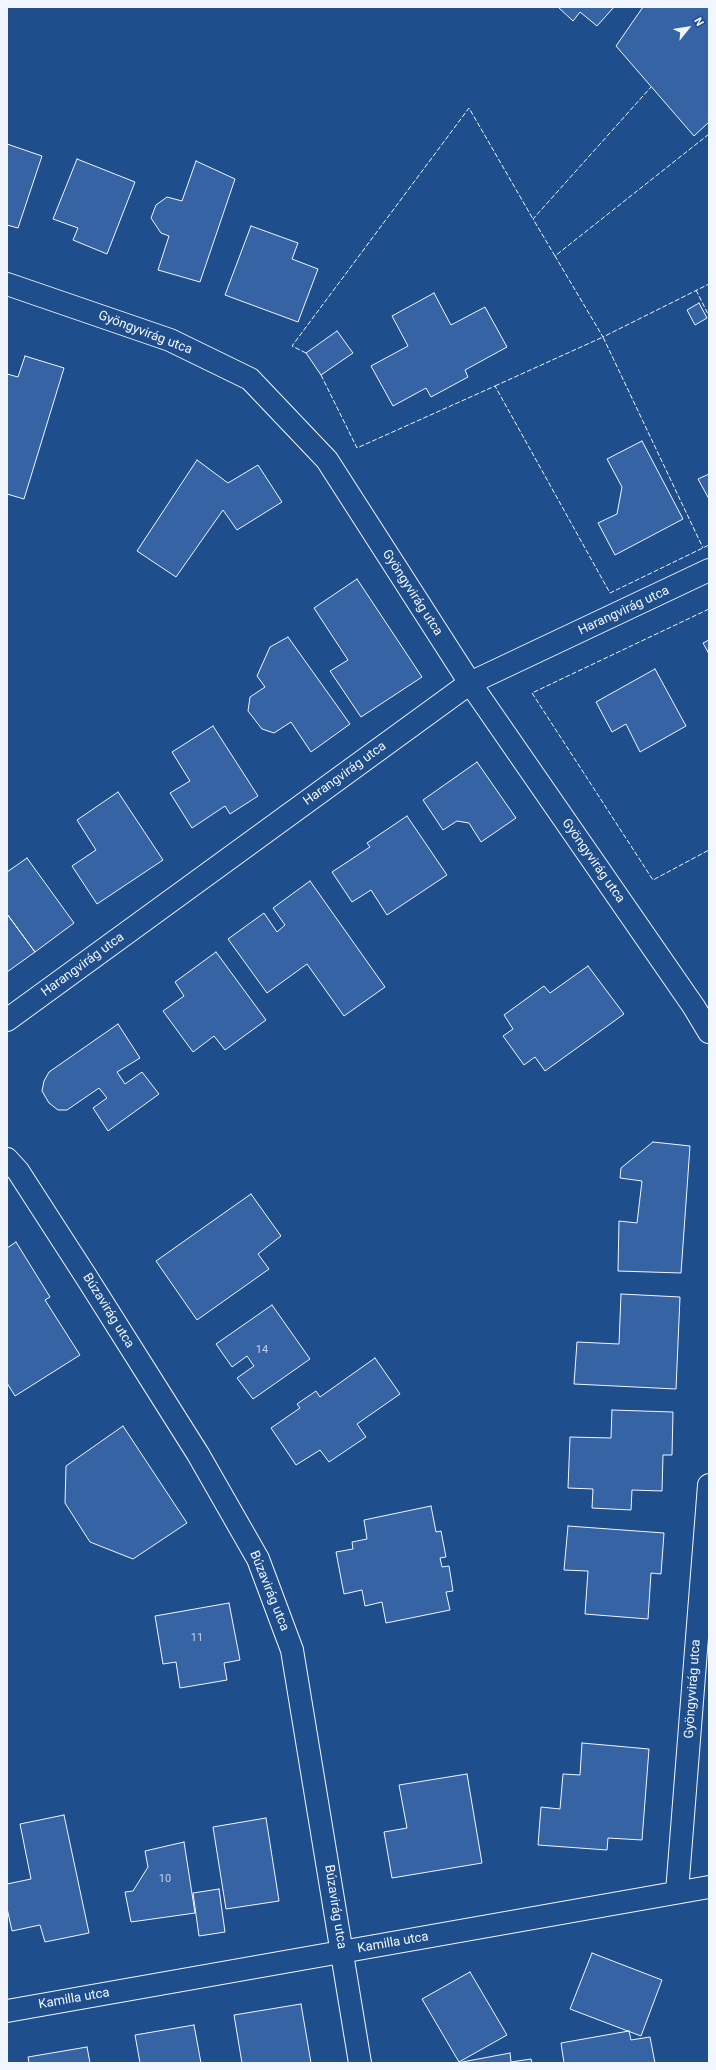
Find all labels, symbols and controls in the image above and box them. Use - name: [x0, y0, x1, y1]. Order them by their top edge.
- north arrow: [668, 8, 708, 48]
- text: N: [691, 15, 706, 28]
- street label: Gyöngyvirág utca: [96, 308, 194, 358]
- street label: Gyöngyvirág utca: [378, 547, 446, 639]
- street label: Harangvirág utca: [576, 583, 672, 639]
- street label: Harangvirág utca: [301, 739, 389, 809]
- street label: Gyöngyvirág utca: [558, 816, 628, 906]
- street label: Harangvirág utca: [39, 930, 127, 1000]
- street label: Búzavirág utca: [79, 1271, 137, 1351]
- house number: 14: [256, 1343, 268, 1357]
- street label: Búzavirág utca: [246, 1549, 292, 1633]
- house number: 11: [191, 1631, 203, 1645]
- street label: Gyöngyvirág utca: [682, 1639, 704, 1739]
- street label: Búzavirág utca: [321, 1864, 349, 1950]
- house number: 10: [159, 1872, 171, 1886]
- street label: Kamilla utca: [356, 1929, 430, 1957]
- street label: Kamilla utca: [37, 1985, 111, 2013]

